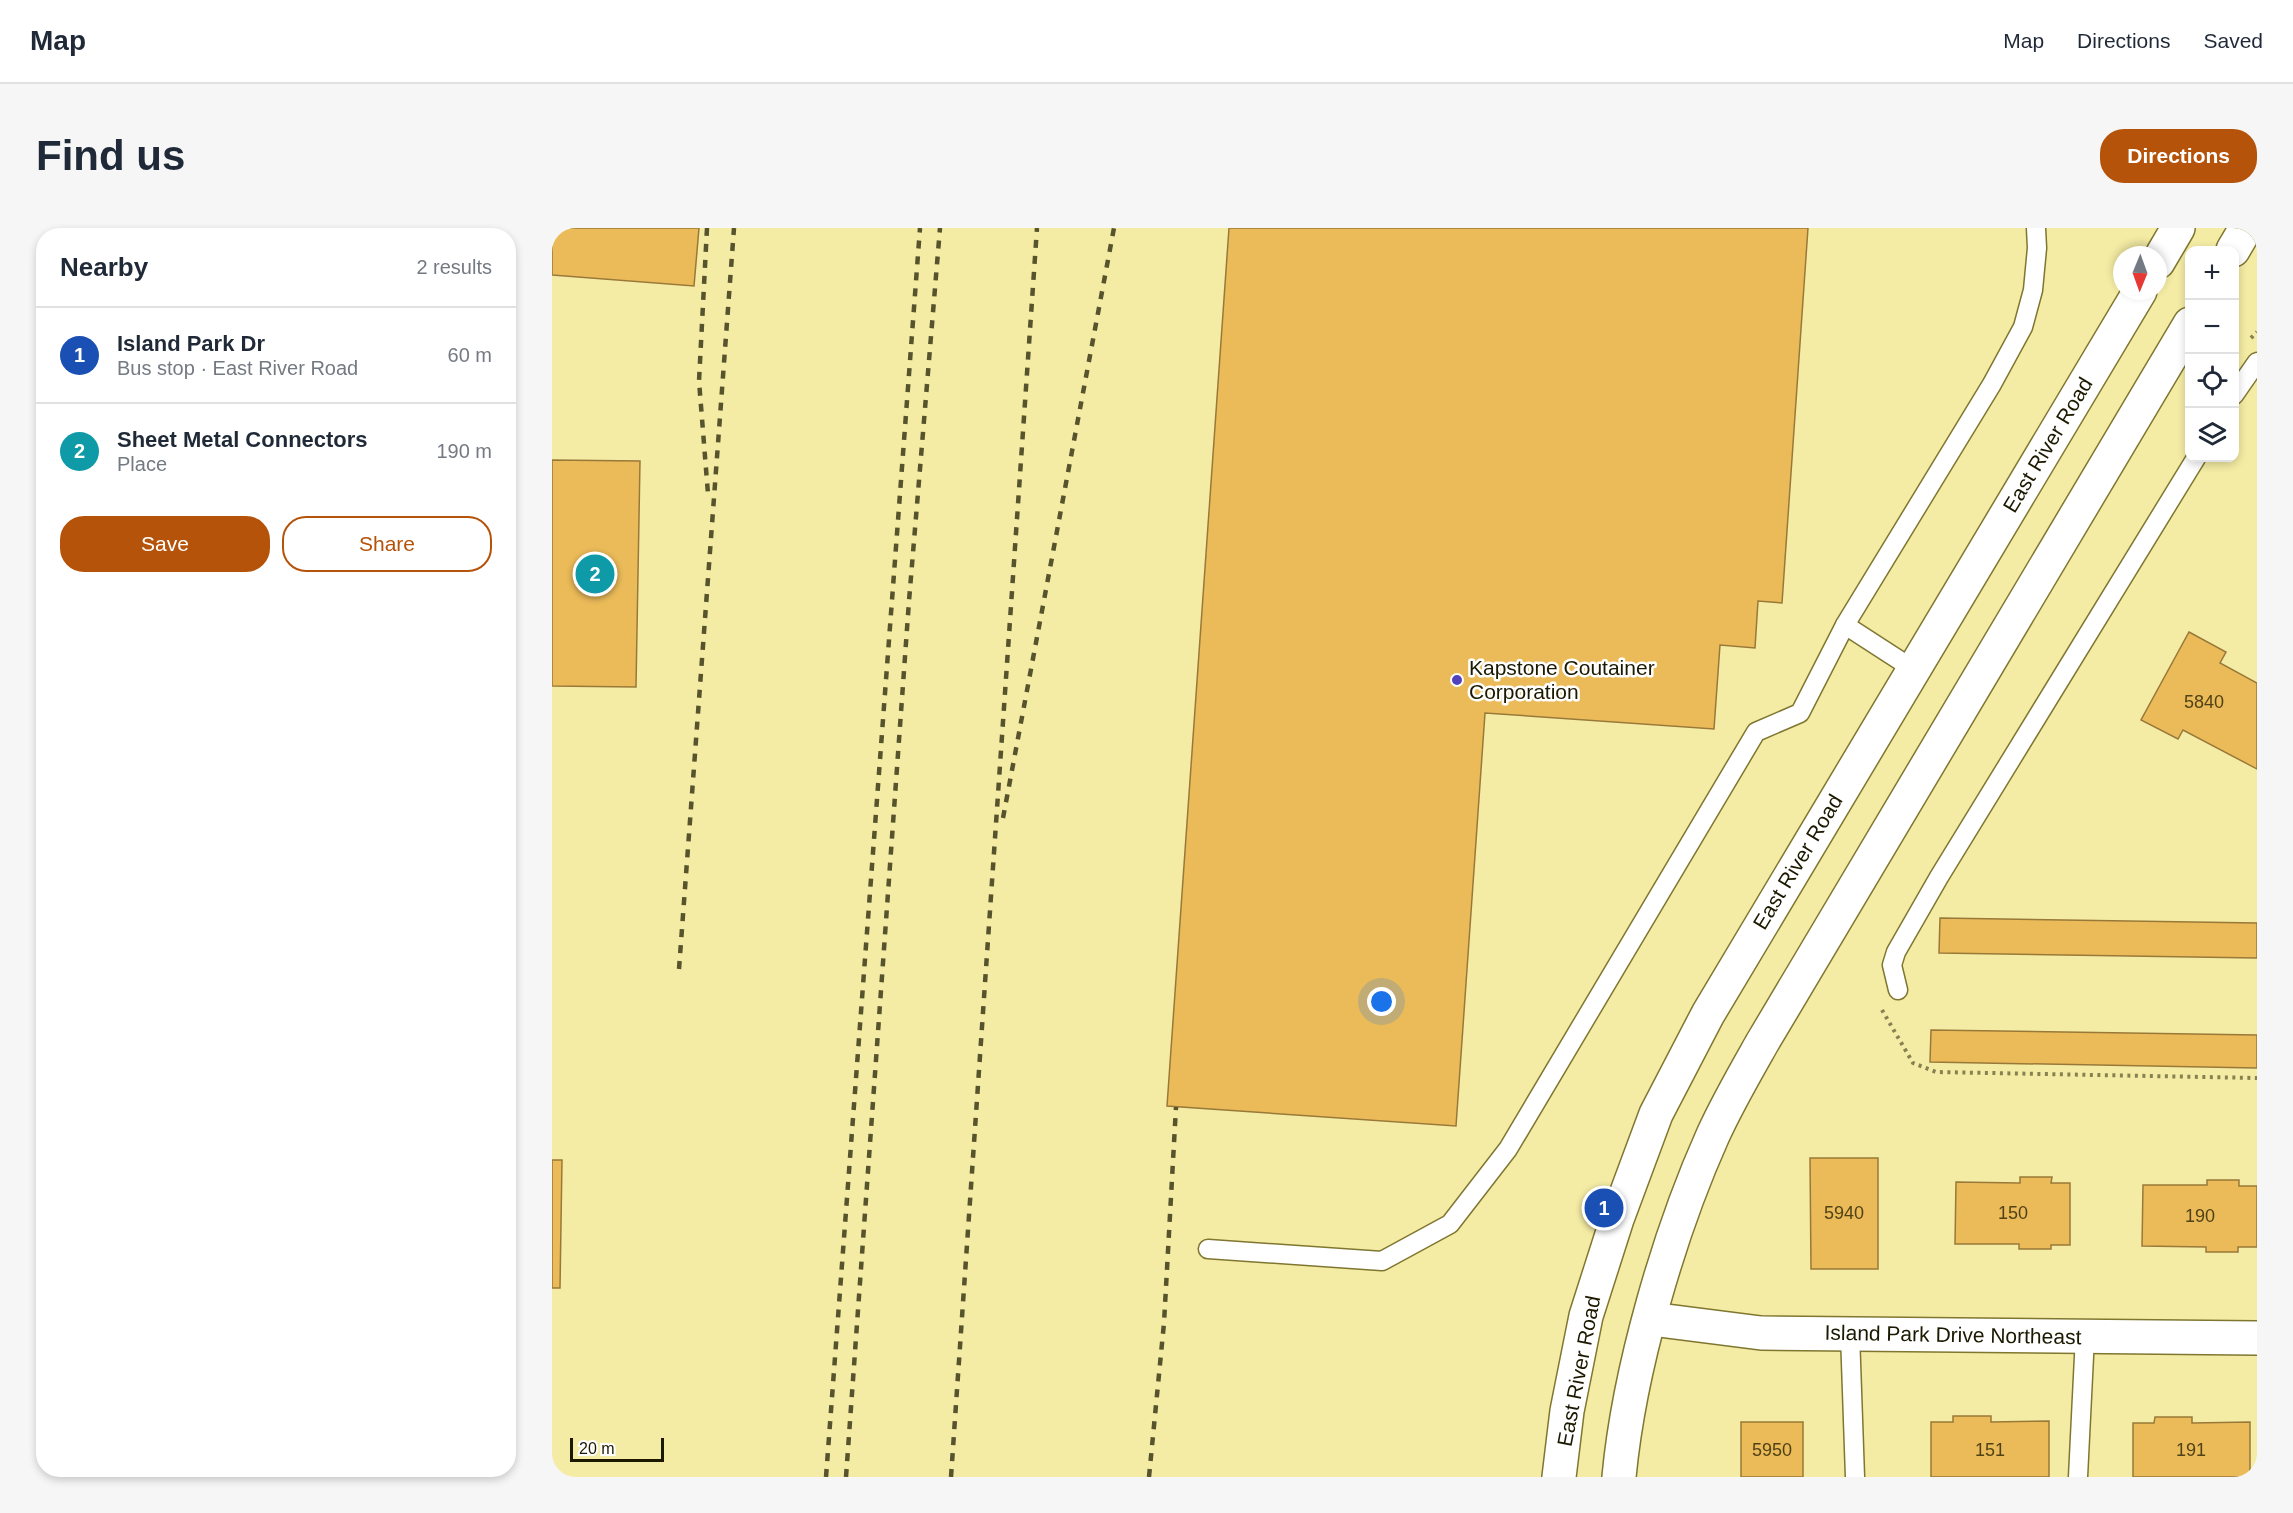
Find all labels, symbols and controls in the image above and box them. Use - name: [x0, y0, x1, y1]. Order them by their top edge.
- text: Map: [30, 25, 86, 56]
- text: Map: [2003, 29, 2044, 52]
- text: Directions: [2077, 29, 2170, 52]
- text: Saved: [2203, 29, 2263, 52]
- button: Directions: [2100, 129, 2257, 183]
- text: Find us: [36, 132, 185, 179]
- north arrow: [2113, 246, 2167, 300]
- map controls: [2185, 246, 2239, 462]
- button: +: [2185, 246, 2239, 300]
- text: Nearby: [60, 252, 148, 282]
- text: 2 results: [416, 256, 492, 278]
- button: −: [2185, 300, 2239, 354]
- text: Island Park Dr: [117, 331, 265, 356]
- text: 1: [74, 344, 85, 366]
- text: 60 m: [448, 344, 492, 366]
- button: locate: [2185, 354, 2239, 408]
- text: Bus stop · East River Road: [117, 357, 358, 379]
- street label: East River Road: [1998, 373, 2097, 516]
- button: layers: [2185, 408, 2239, 462]
- text: Sheet Metal Connectors: [117, 427, 368, 452]
- text: 2: [74, 440, 85, 462]
- text: 190 m: [436, 440, 492, 462]
- text: Place: [117, 453, 167, 475]
- button: Save: [60, 516, 270, 572]
- button: Share: [282, 516, 492, 572]
- pin: 2: [576, 552, 615, 596]
- place label: Kapstone Coutainer Corporation: [1469, 656, 1655, 703]
- marker: Kapstone Coutainer Corporation: [1450, 673, 1464, 687]
- house number: 5840: [2184, 692, 2224, 712]
- street label: East River Road: [1748, 790, 1847, 933]
- your location: [1367, 987, 1396, 1016]
- pin: 1: [1584, 1186, 1624, 1230]
- house number: 5940: [1824, 1203, 1864, 1223]
- house number: 150: [1998, 1203, 2028, 1223]
- house number: 190: [2185, 1206, 2215, 1226]
- street label: East River Road: [1553, 1294, 1604, 1448]
- street label: Island Park Drive Northeast: [1824, 1321, 2082, 1348]
- scale bar: [570, 1435, 664, 1462]
- text: 20 m: [579, 1440, 615, 1457]
- house number: 5950: [1752, 1440, 1792, 1460]
- house number: 151: [1975, 1440, 2005, 1460]
- house number: 191: [2176, 1440, 2206, 1460]

